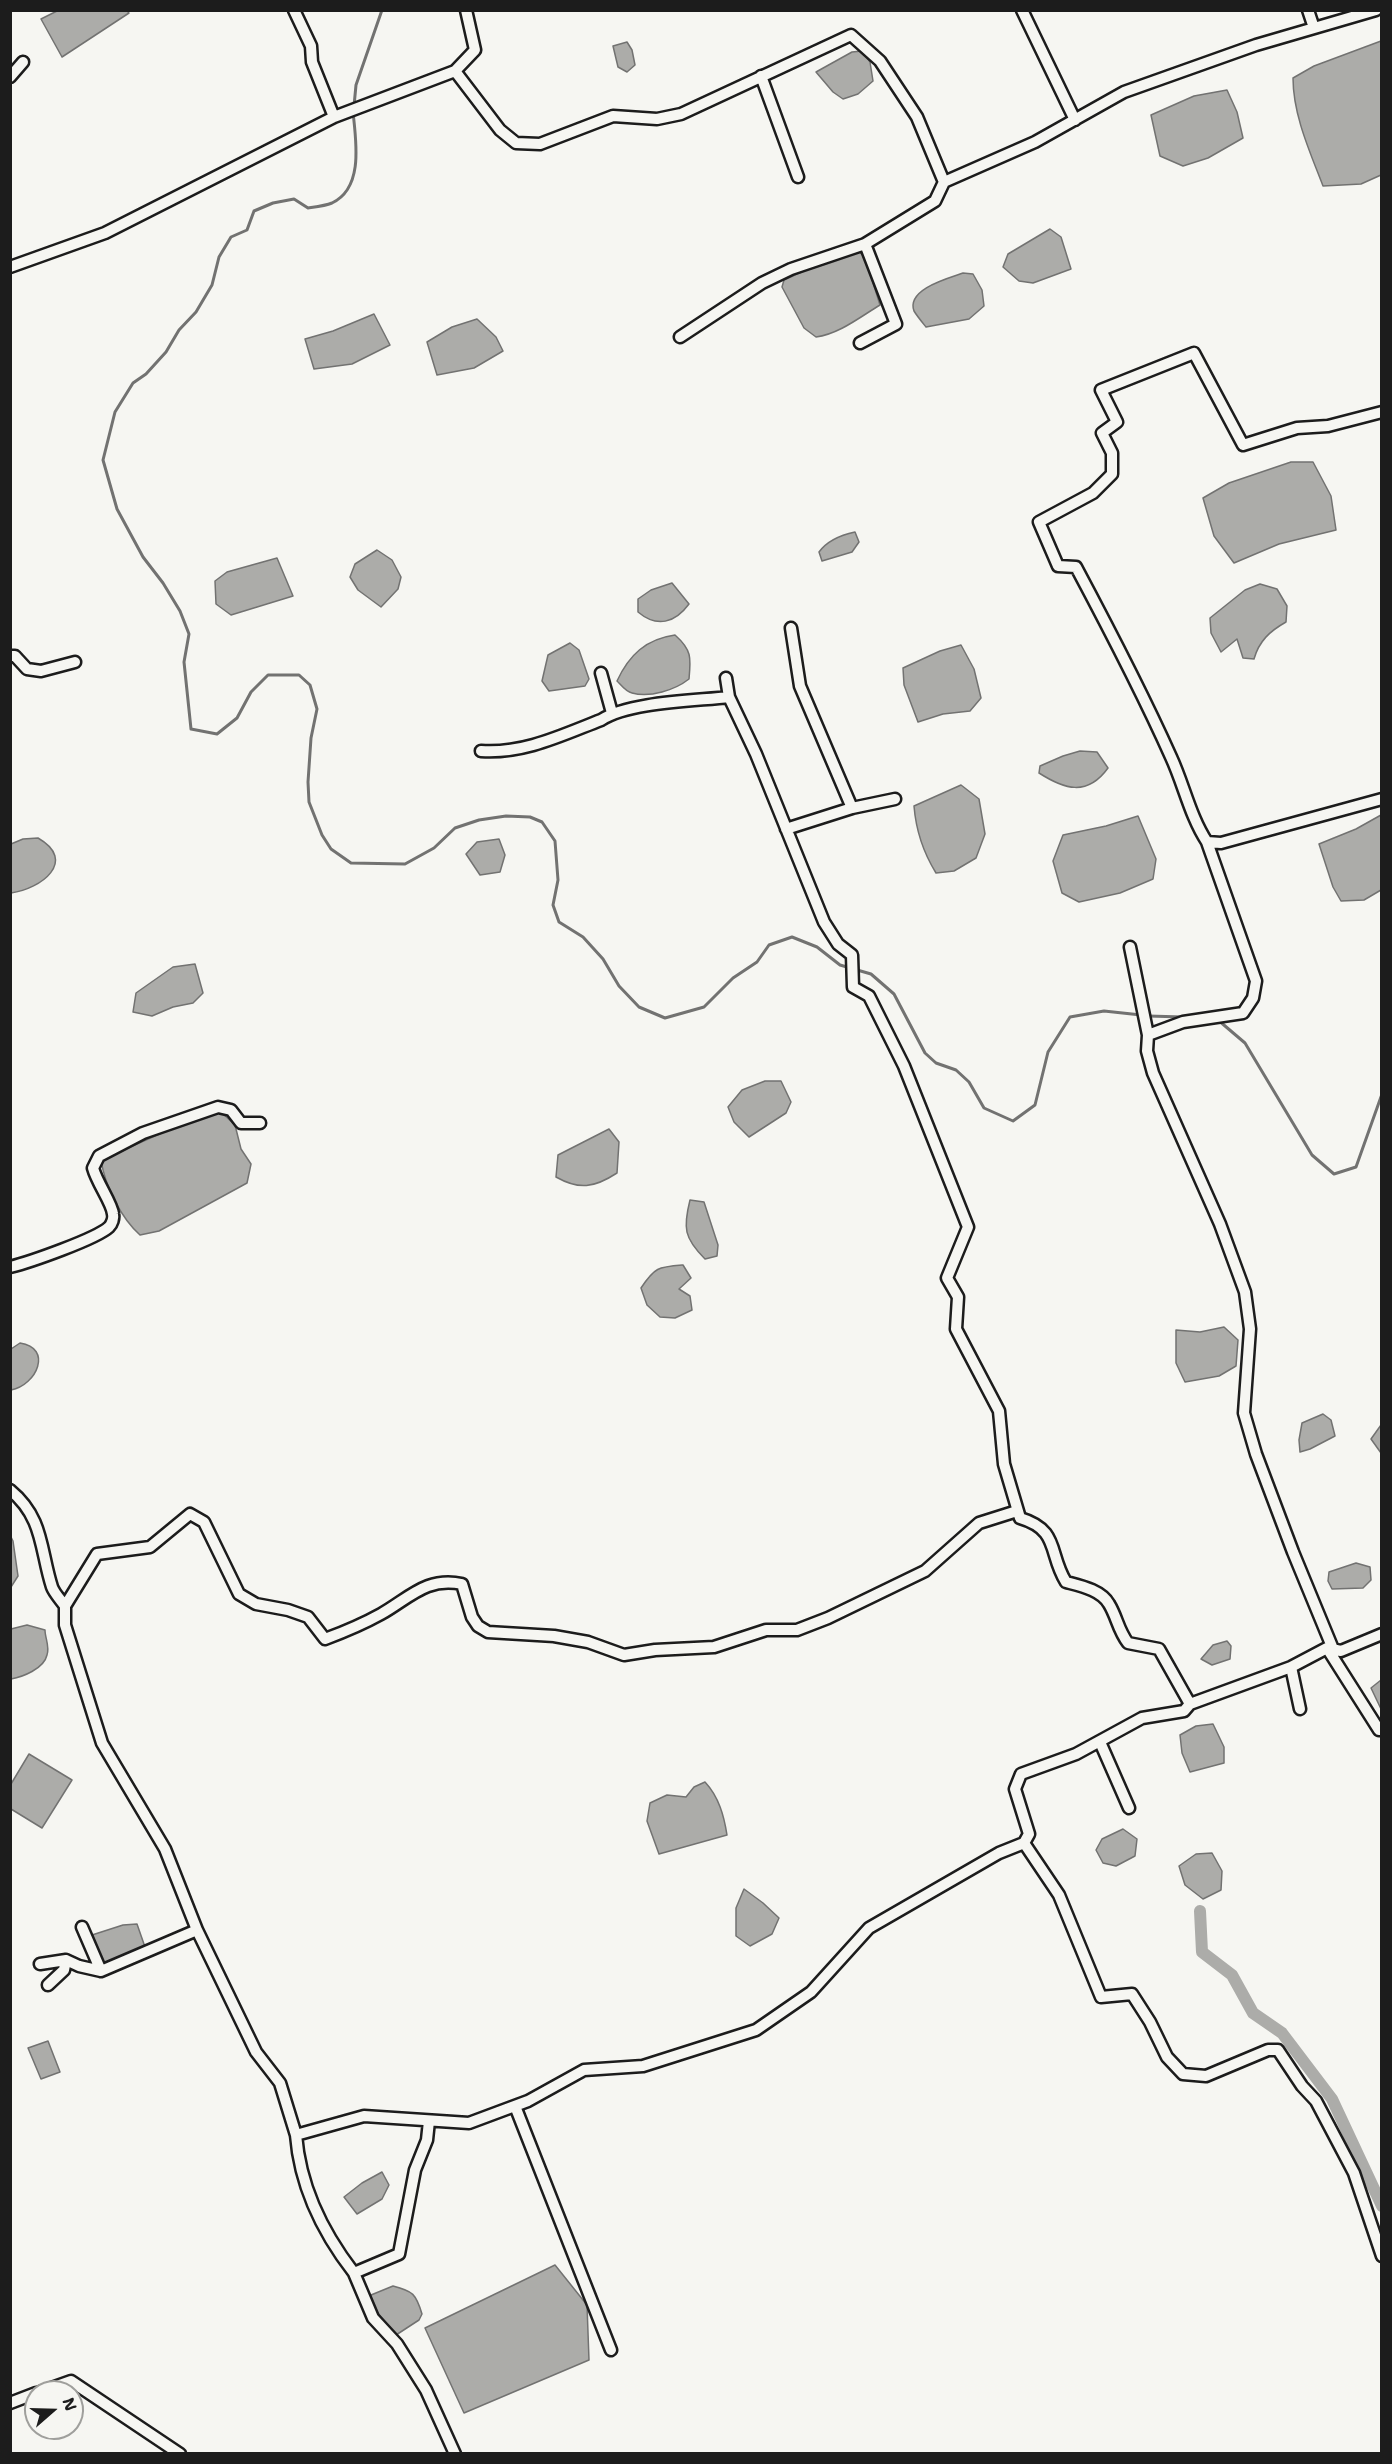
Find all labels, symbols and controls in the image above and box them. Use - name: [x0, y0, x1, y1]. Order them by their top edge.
- north arrow: [24, 2380, 84, 2440]
- text: N: [57, 2395, 82, 2414]

